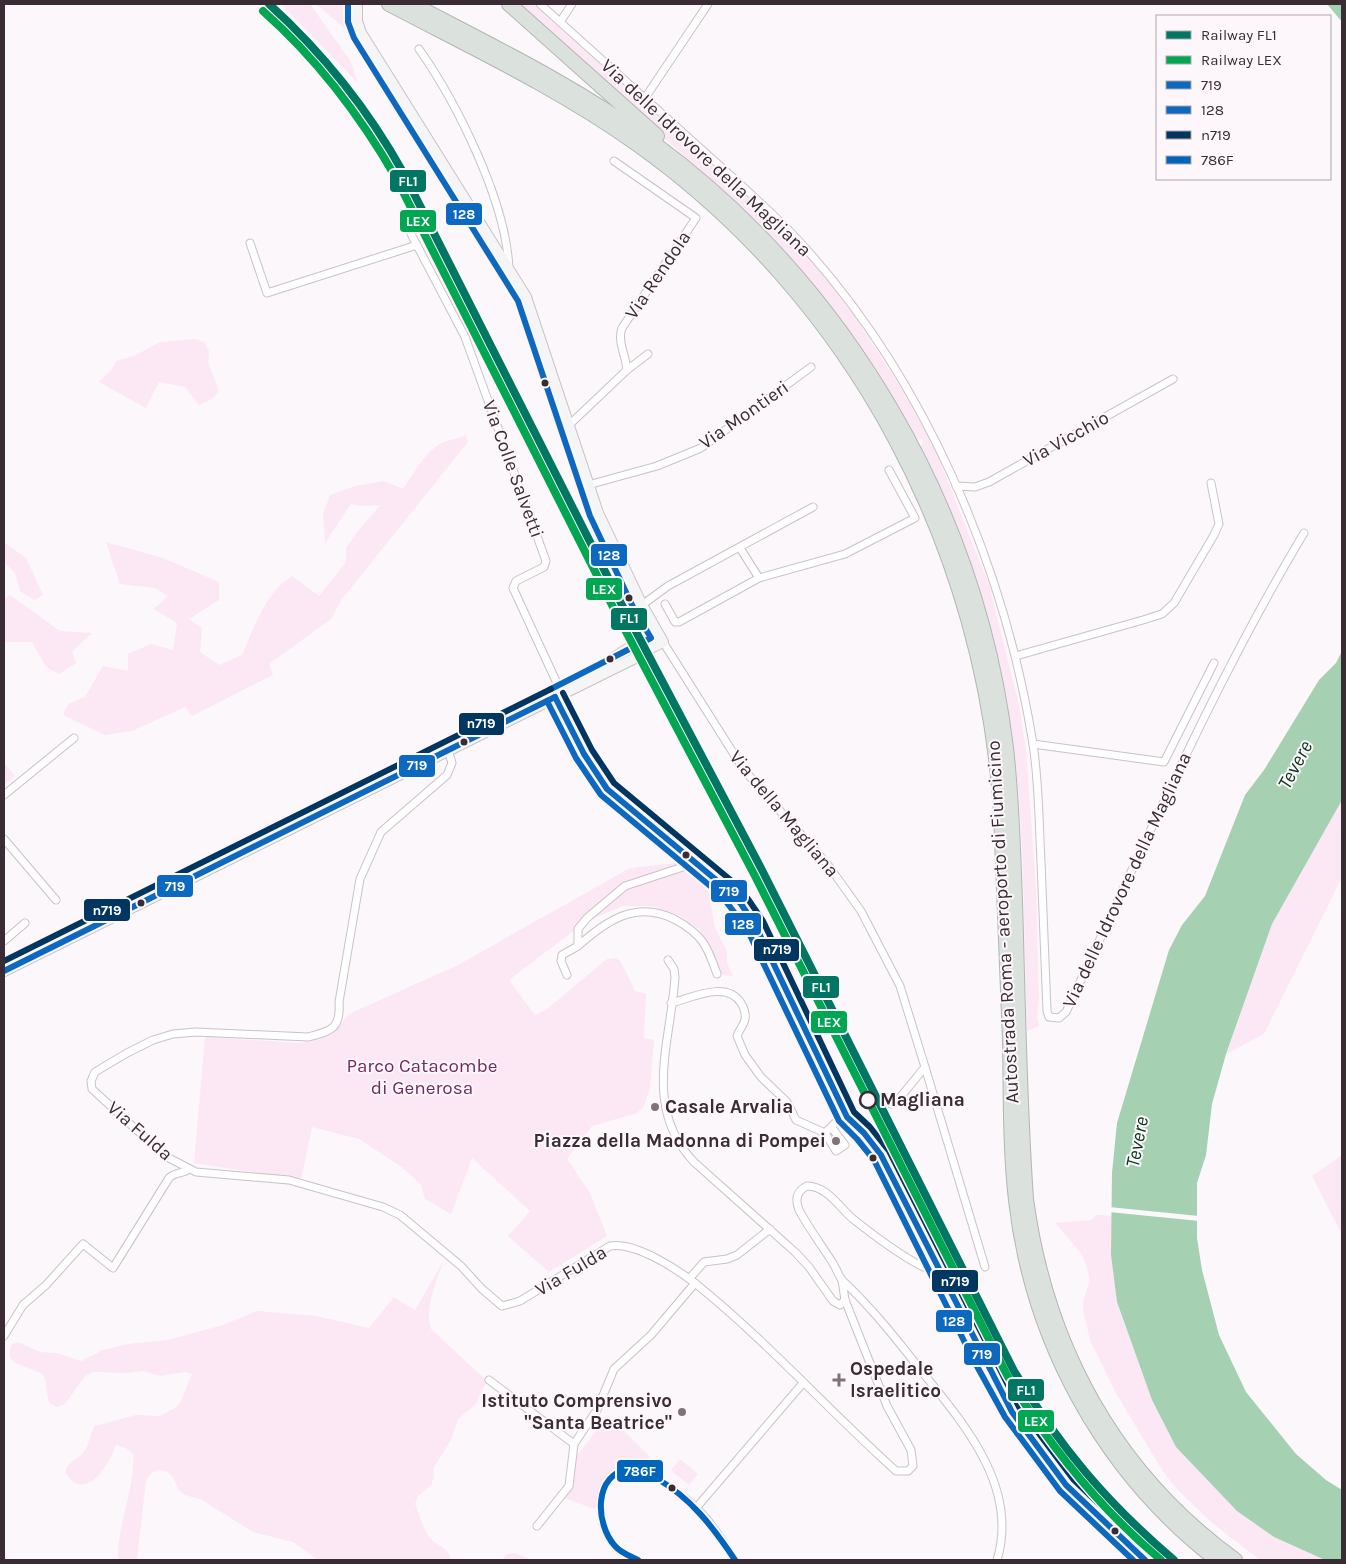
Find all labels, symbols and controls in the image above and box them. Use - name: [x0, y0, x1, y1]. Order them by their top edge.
- legend: [1156, 15, 1331, 180]
- text: Railway FL1: [1201, 26, 1277, 44]
- text: Railway LEX: [1201, 51, 1282, 69]
- street label: Via delle Idrovore della Magliana: [596, 55, 816, 261]
- text: 719: [1201, 76, 1222, 94]
- text: 128: [1201, 101, 1224, 119]
- text: n719: [1201, 126, 1231, 144]
- text: 786F: [1201, 151, 1234, 169]
- line badge: FL1: [389, 169, 427, 193]
- text: FL1: [398, 173, 418, 190]
- line badge: 128: [445, 202, 483, 226]
- text: 128: [453, 206, 475, 223]
- line badge: LEX: [399, 209, 437, 233]
- text: LEX: [406, 213, 431, 230]
- street label: Via Rendola: [620, 227, 696, 323]
- street label: Via Montieri: [695, 376, 793, 454]
- unlabelled marker: [540, 378, 550, 388]
- street label: Via Colle Salvetti: [478, 397, 548, 541]
- street label: Via Vicchio: [1019, 406, 1113, 472]
- line badge: 128: [590, 543, 628, 567]
- text: 128: [598, 547, 620, 564]
- line badge: LEX: [585, 577, 623, 601]
- text: LEX: [592, 581, 617, 598]
- unlabelled marker: [624, 593, 634, 603]
- line badge: FL1: [610, 607, 648, 631]
- text: FL1: [619, 610, 639, 627]
- unlabelled marker: [605, 654, 615, 664]
- line badge: n719: [458, 712, 505, 736]
- text: n719: [466, 715, 496, 732]
- unlabelled marker: [459, 737, 469, 747]
- water label: Tevere: [1273, 737, 1317, 793]
- street label: Autostrada Roma - aeroporto di Fiumicino: [982, 740, 1024, 1104]
- street label: Via della Magliana: [725, 746, 843, 882]
- street label: Via delle Idrovore della Magliana: [1058, 749, 1196, 1011]
- line badge: 719: [398, 754, 436, 778]
- text: 719: [407, 757, 427, 774]
- unlabelled marker: [681, 850, 691, 860]
- line badge: 719: [156, 874, 194, 898]
- text: 719: [165, 878, 185, 895]
- line badge: 719: [710, 879, 748, 903]
- text: 719: [719, 883, 739, 900]
- line badge: n719: [83, 898, 131, 922]
- unlabelled marker: [136, 898, 146, 908]
- text: n719: [92, 902, 122, 919]
- line badge: 128: [724, 912, 762, 936]
- text: 128: [732, 916, 754, 933]
- line badge: n719: [753, 938, 800, 962]
- text: n719: [762, 941, 792, 958]
- line badge: FL1: [802, 975, 840, 999]
- text: FL1: [811, 979, 831, 996]
- line badge: LEX: [810, 1010, 848, 1034]
- text: LEX: [817, 1014, 842, 1031]
- park label: Parco Catacombe di Generosa: [346, 1055, 498, 1099]
- place label: Magliana: [880, 1089, 965, 1111]
- marker: Magliana: [859, 1091, 877, 1109]
- place label: Casale Arvalia: [665, 1096, 793, 1118]
- street label: Via Fulda: [103, 1097, 177, 1165]
- marker: Casale Arvalia: [649, 1101, 661, 1113]
- water label: Tevere: [1121, 1115, 1153, 1169]
- place label: Piazza della Madonna di Pompei: [534, 1130, 826, 1152]
- marker: Piazza della Madonna di Pompei: [830, 1135, 842, 1147]
- unlabelled marker: [868, 1153, 878, 1163]
- street label: Via Fulda: [531, 1241, 611, 1301]
- line badge: n719: [931, 1269, 979, 1293]
- text: n719: [940, 1273, 970, 1290]
- line badge: 128: [935, 1309, 973, 1333]
- text: 128: [943, 1313, 965, 1330]
- line badge: 719: [963, 1342, 1001, 1366]
- text: 719: [972, 1346, 992, 1363]
- place label: Ospedale Israelitico: [850, 1358, 941, 1402]
- marker: Ospedale Israelitico: [832, 1373, 846, 1387]
- line badge: FL1: [1007, 1378, 1045, 1402]
- text: FL1: [1016, 1382, 1036, 1399]
- place label: Istituto Comprensivo "Santa Beatrice": [481, 1390, 672, 1434]
- marker: Istituto Comprensivo "Santa Beatrice": [676, 1406, 688, 1418]
- line badge: LEX: [1017, 1409, 1055, 1433]
- text: LEX: [1024, 1413, 1049, 1430]
- line badge: 786F: [616, 1459, 664, 1483]
- text: 786F: [624, 1463, 656, 1480]
- unlabelled marker: [667, 1483, 677, 1493]
- unlabelled marker: [1110, 1526, 1120, 1536]

